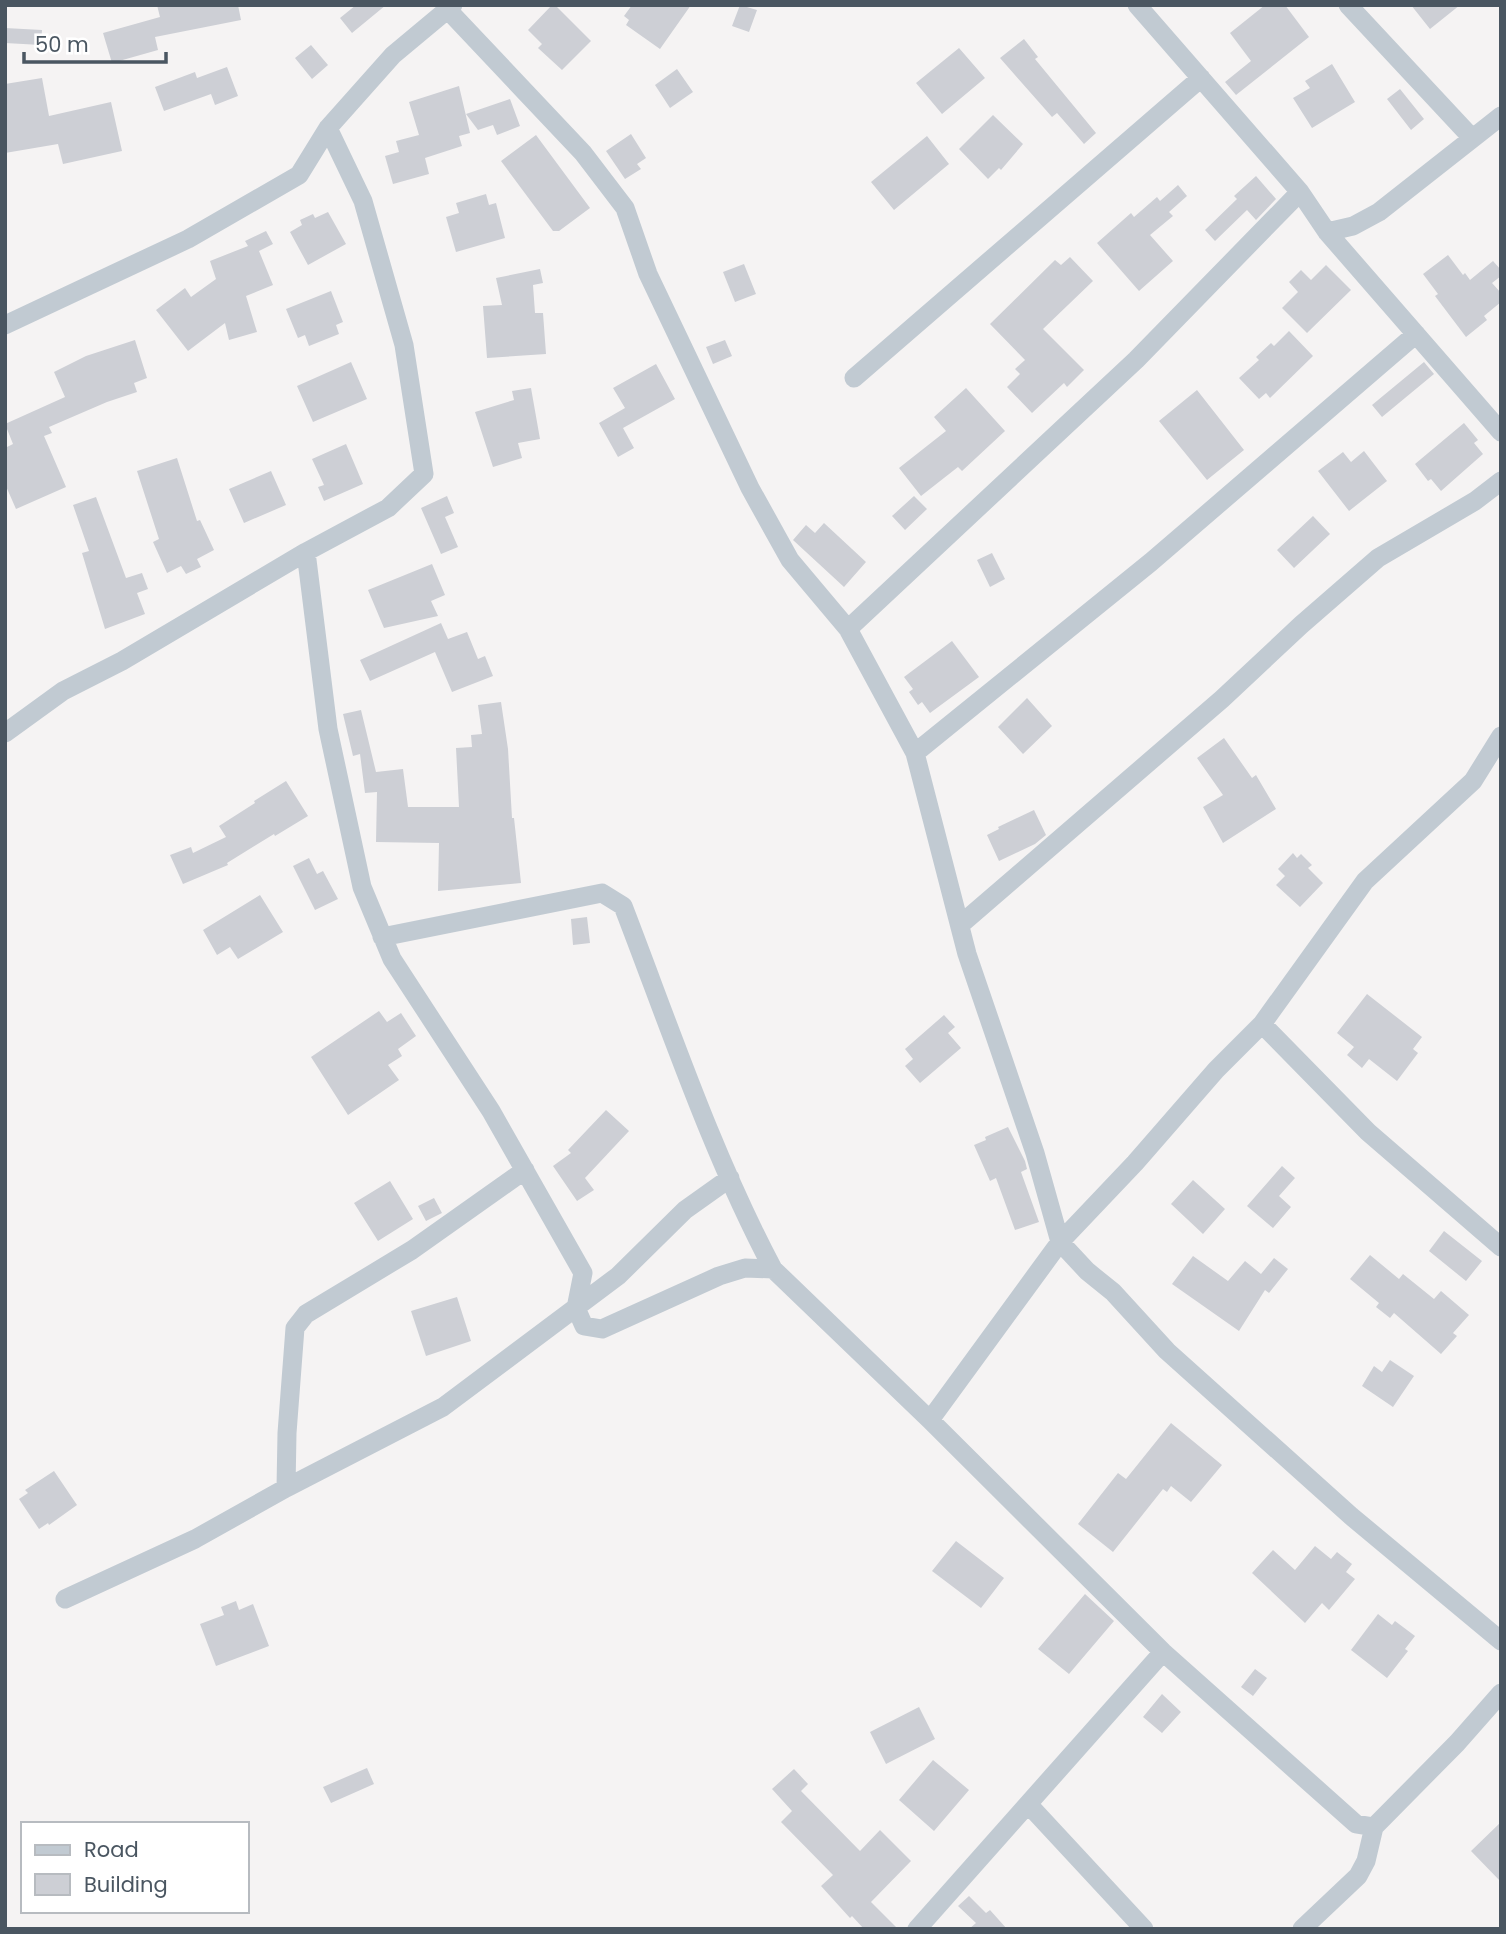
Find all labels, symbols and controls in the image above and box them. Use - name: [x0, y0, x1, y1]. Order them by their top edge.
- scale bar: [24, 21, 166, 65]
- text: 50 m: [35, 30, 89, 59]
- legend: [21, 1822, 248, 1913]
- text: Road: [84, 1835, 139, 1864]
- text: Building: [84, 1870, 168, 1899]

